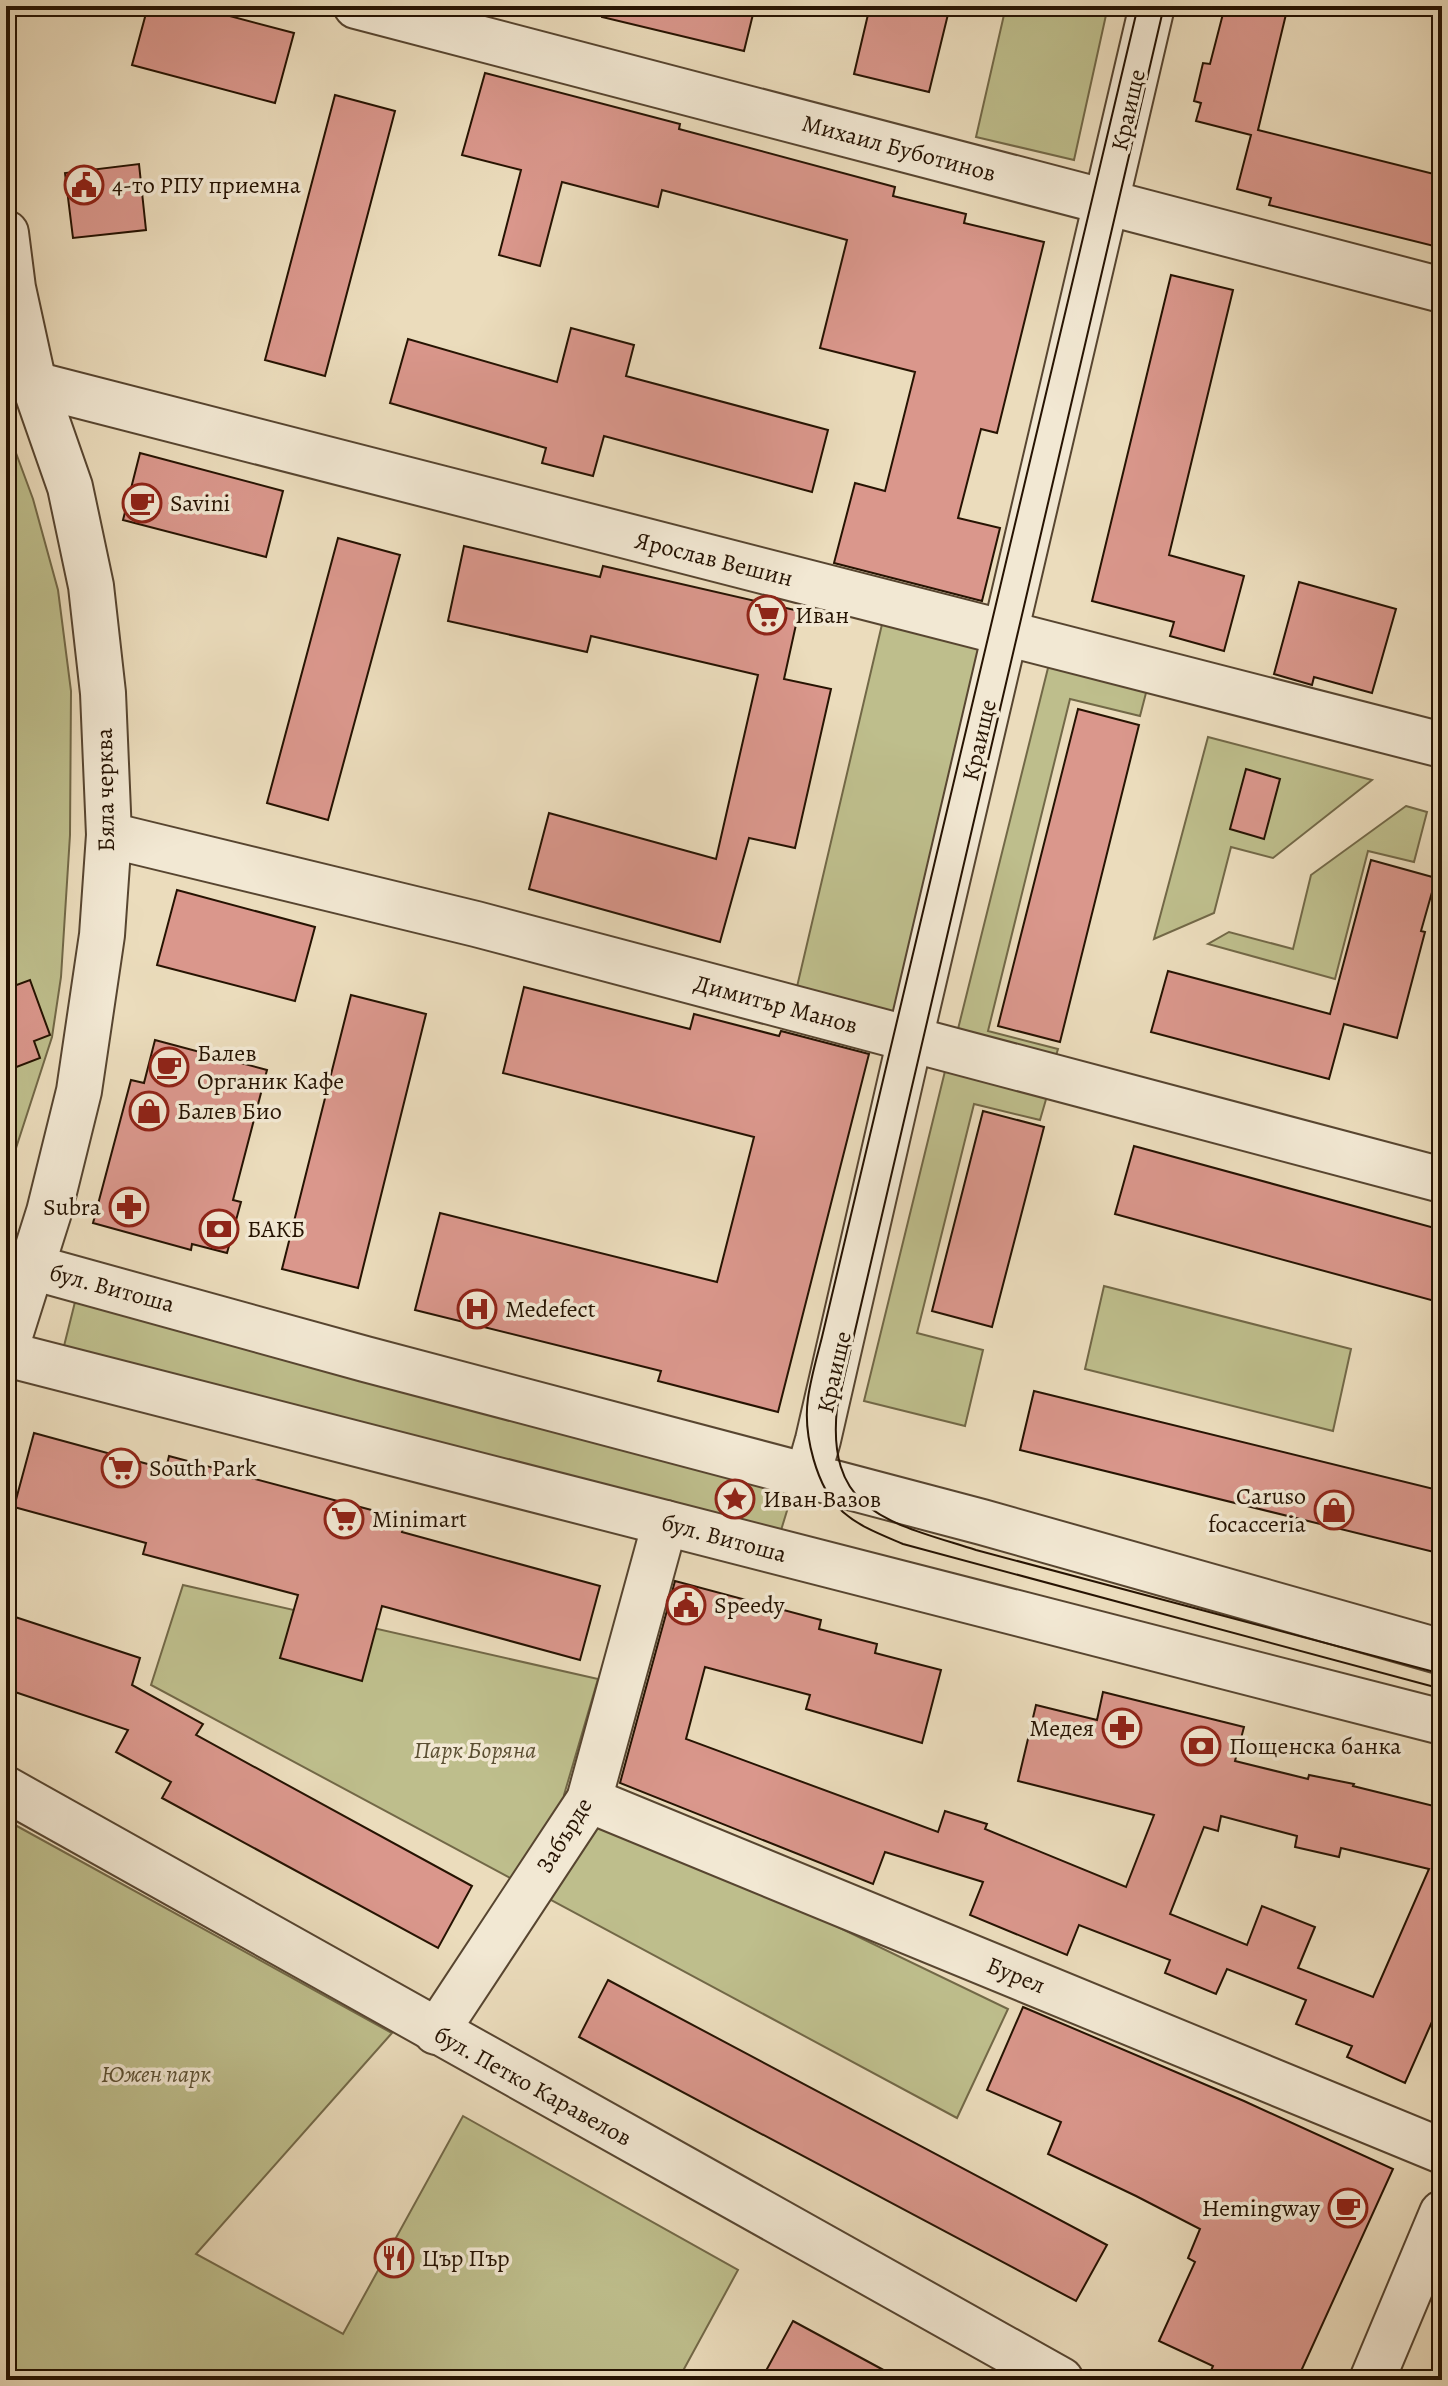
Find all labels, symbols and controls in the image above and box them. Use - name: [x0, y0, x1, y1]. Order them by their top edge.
- street label: Краище: [1103, 66, 1153, 154]
- street label: Михаил Буботинов: [799, 107, 999, 189]
- public building icon: 4-то РПУ приемна: [63, 164, 105, 206]
- place label: 4-то РПУ приемна: [112, 169, 301, 201]
- cafe icon: Savini: [121, 482, 163, 524]
- place label: Savini: [170, 487, 230, 519]
- street label: Ярослав Вешин: [632, 524, 796, 594]
- supermarket icon: Иван: [746, 594, 788, 636]
- place label: Иван: [795, 599, 849, 631]
- street label: Краище: [954, 696, 1004, 784]
- street label: Бяла черква: [88, 728, 122, 852]
- street label: Димитър Манов: [691, 967, 861, 1041]
- place label: Балев Органик Кафе: [197, 1037, 344, 1097]
- cafe icon: Балев Органик Кафе: [148, 1046, 190, 1088]
- shop icon: Балев Био: [128, 1090, 170, 1132]
- place label: Балев Био: [177, 1095, 282, 1127]
- pharmacy icon: Subra: [108, 1186, 150, 1228]
- place label: Subra: [43, 1191, 102, 1223]
- bank icon: БАКБ: [198, 1208, 240, 1250]
- place label: БАКБ: [247, 1213, 305, 1245]
- street label: бул. Витоша: [46, 1256, 178, 1320]
- hospital icon: Medefect: [456, 1288, 498, 1330]
- place label: Medefect: [505, 1293, 596, 1325]
- street label: Краище: [809, 1328, 859, 1416]
- supermarket icon: South Park: [100, 1447, 142, 1489]
- place label: South Park: [149, 1452, 257, 1484]
- place icon: Иван Вазов: [714, 1478, 756, 1520]
- place label: Caruso focacceria: [1208, 1480, 1307, 1540]
- place label: Иван Вазов: [763, 1483, 881, 1515]
- shop icon: Caruso focacceria: [1313, 1489, 1355, 1531]
- supermarket icon: Minimart: [323, 1498, 365, 1540]
- place label: Minimart: [372, 1503, 467, 1535]
- street label: бул. Витоша: [658, 1506, 790, 1570]
- public building icon: Speedy: [665, 1584, 707, 1626]
- place label: Speedy: [714, 1589, 785, 1621]
- pharmacy icon: Медея: [1101, 1707, 1143, 1749]
- place label: Медея: [1029, 1712, 1094, 1744]
- bank icon: Пощенска банка: [1180, 1725, 1222, 1767]
- place label: Пощенска банка: [1229, 1730, 1401, 1762]
- park label: Парк Боряна: [414, 1734, 536, 1766]
- street label: Забърде: [528, 1791, 600, 1879]
- street label: Бурел: [982, 1949, 1050, 2001]
- street label: бул. Петко Каравелов: [428, 2018, 638, 2154]
- park label: Южен парк: [101, 2058, 211, 2090]
- cafe icon: Hemingway: [1327, 2187, 1369, 2229]
- place label: Hemingway: [1202, 2192, 1320, 2224]
- restaurant icon: Цър Пър: [373, 2237, 415, 2279]
- place label: Цър Пър: [422, 2242, 510, 2274]

